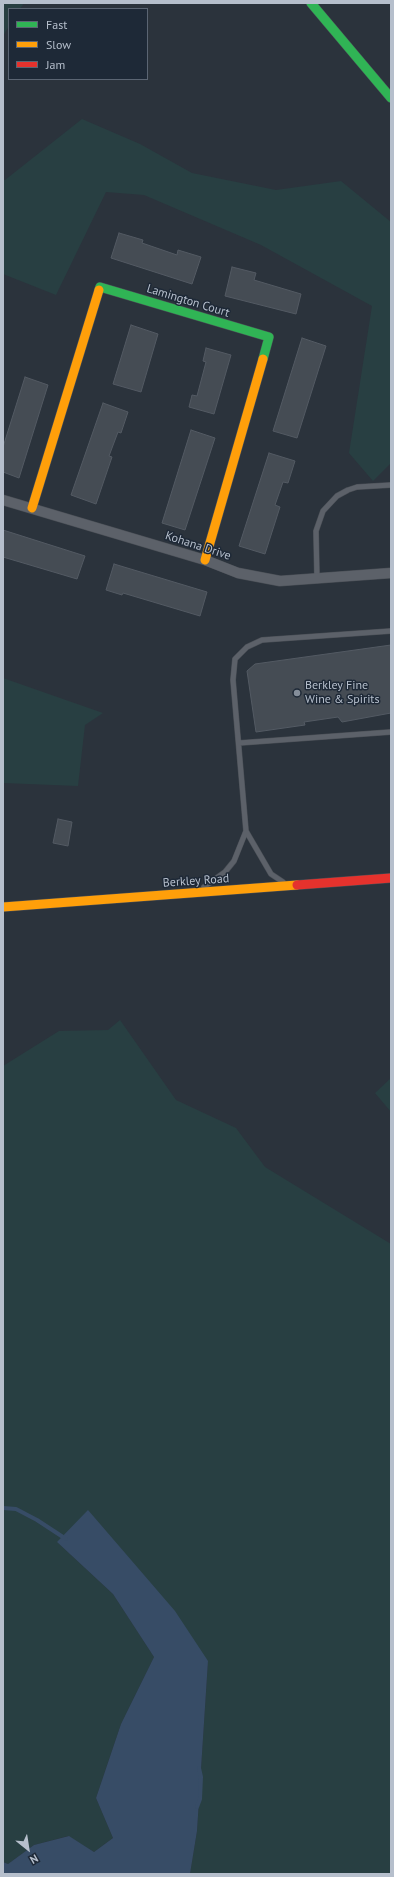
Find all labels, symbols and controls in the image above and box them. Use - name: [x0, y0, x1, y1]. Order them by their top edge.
- legend: [8, 8, 148, 80]
- text: Fast: [46, 17, 67, 32]
- text: Slow: [46, 37, 71, 52]
- text: Jam: [46, 57, 65, 72]
- street label: Lamington Court: [145, 282, 231, 320]
- street label: Kohana Drive: [163, 529, 233, 563]
- place label: Berkley Fine Wine & Spirits: [305, 679, 379, 707]
- marker: Berkley Fine Wine & Spirits: [292, 688, 302, 698]
- street label: Berkley Road: [162, 871, 230, 891]
- north arrow: [8, 1829, 48, 1869]
- text: N: [27, 1852, 41, 1867]

